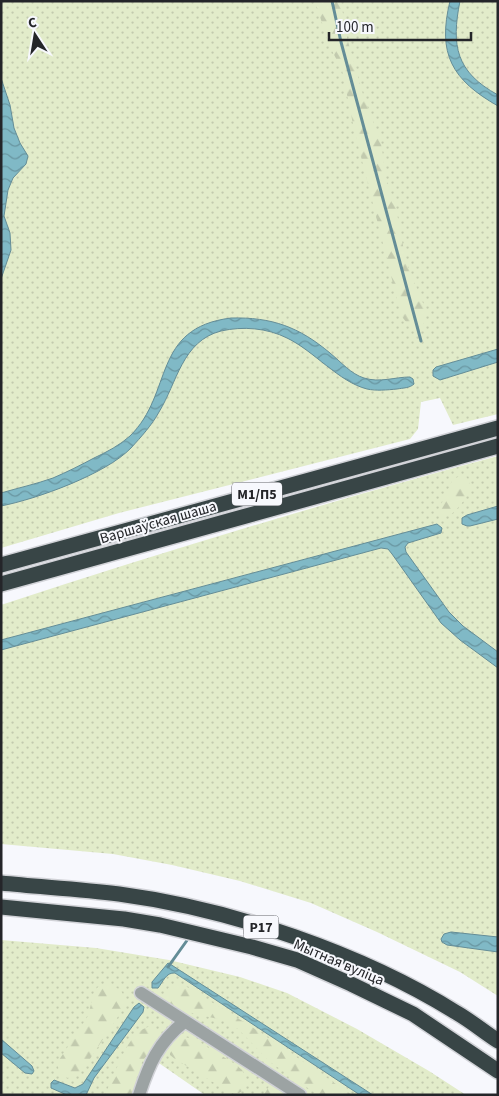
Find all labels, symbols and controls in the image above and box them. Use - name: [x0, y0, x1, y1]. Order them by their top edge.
- north arrow: [10, 10, 60, 60]
- scale bar: [329, 10, 472, 42]
- text: С: [26, 13, 39, 34]
- text: 100 m: [336, 17, 374, 38]
- road number: М1/П5: [232, 482, 282, 506]
- street label: Варшаўская шаша: [97, 496, 219, 549]
- road number: Р17: [244, 916, 278, 939]
- street label: Мытная вуліца: [290, 934, 387, 991]

